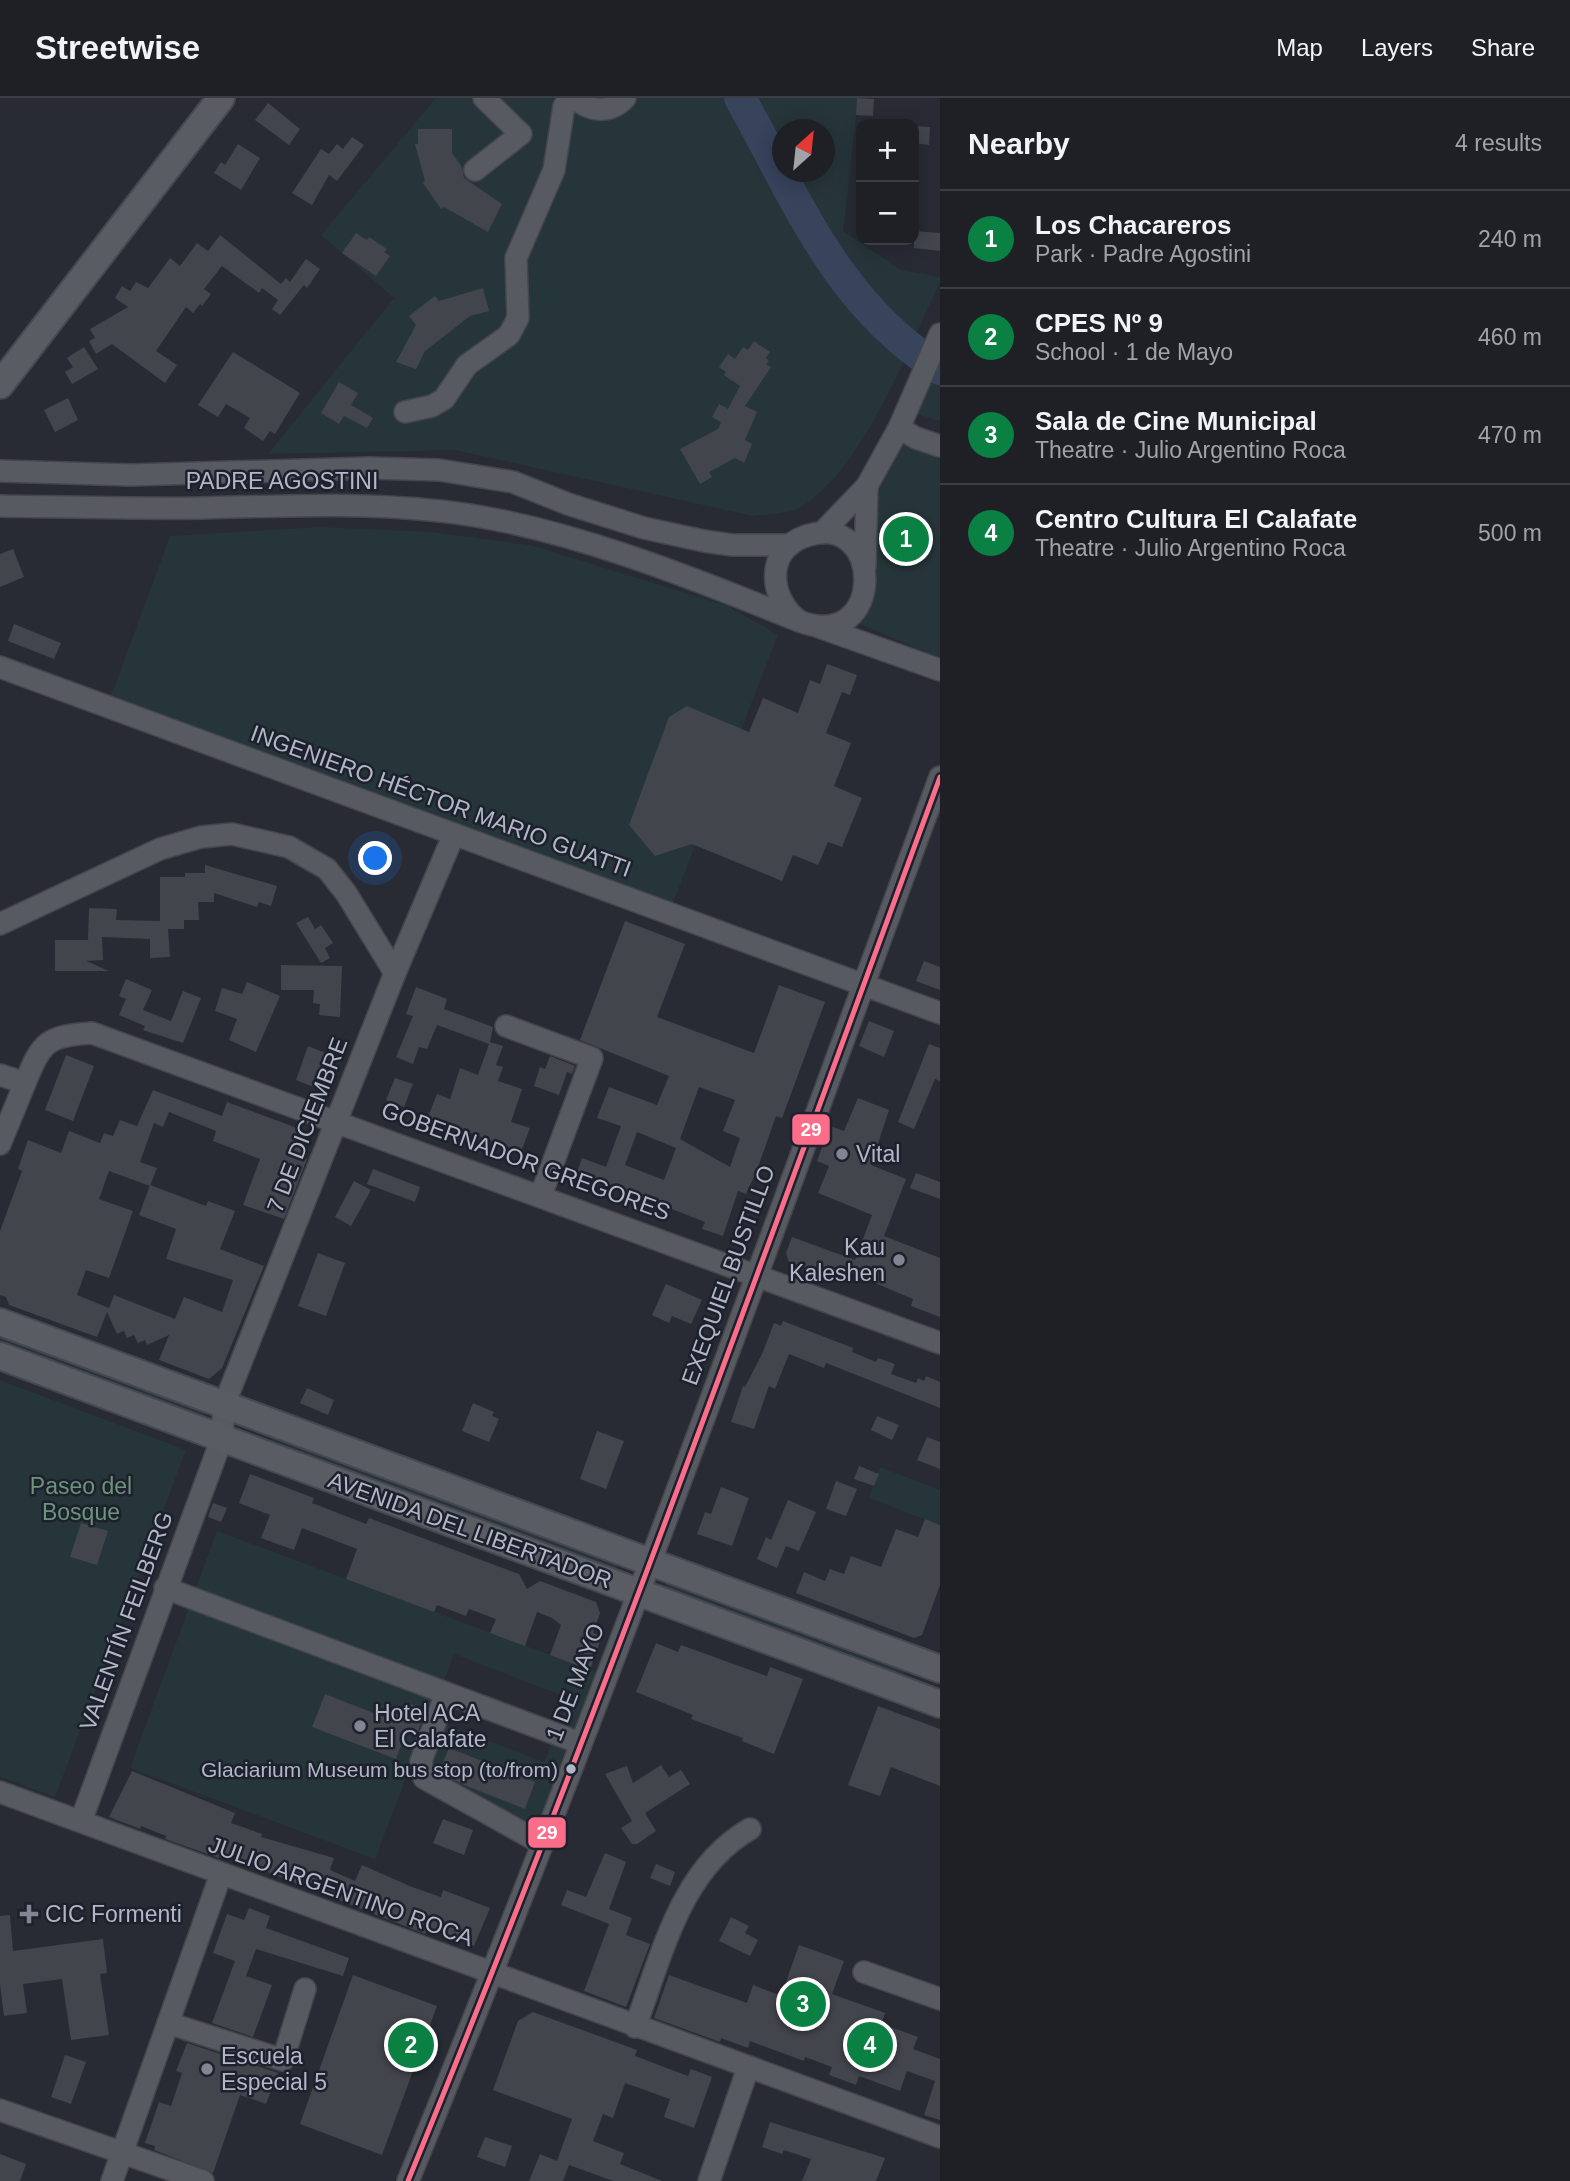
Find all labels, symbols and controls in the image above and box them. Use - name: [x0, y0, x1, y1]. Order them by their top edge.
- text: Streetwise: [35, 29, 200, 66]
- text: Map: [1276, 34, 1323, 61]
- text: Layers: [1361, 34, 1433, 61]
- text: Share: [1471, 34, 1535, 61]
- north arrow: [772, 119, 835, 182]
- map controls: [856, 119, 919, 245]
- button: +: [856, 119, 919, 182]
- text: Nearby: [968, 127, 1070, 160]
- text: 4 results: [1455, 130, 1542, 156]
- button: −: [856, 182, 919, 245]
- text: Los Chacareros: [1035, 210, 1232, 240]
- text: 1: [985, 226, 997, 252]
- text: 240 m: [1478, 226, 1542, 252]
- text: Park · Padre Agostini: [1035, 241, 1251, 267]
- text: CPES Nº 9: [1035, 308, 1163, 338]
- text: 2: [985, 324, 997, 350]
- text: 460 m: [1478, 324, 1542, 350]
- text: School · 1 de Mayo: [1035, 339, 1233, 365]
- text: Sala de Cine Municipal: [1035, 406, 1317, 436]
- text: 3: [985, 422, 997, 448]
- text: 470 m: [1478, 422, 1542, 448]
- text: Theatre · Julio Argentino Roca: [1035, 437, 1346, 463]
- street label: PADRE AGOSTINI: [186, 468, 378, 494]
- text: Centro Cultura El Calafate: [1035, 504, 1357, 534]
- pin: 1: [883, 513, 929, 565]
- text: 4: [985, 520, 997, 546]
- text: 500 m: [1478, 520, 1542, 546]
- text: Theatre · Julio Argentino Roca: [1035, 535, 1346, 561]
- street label: INGENIERO HÉCTOR MARIO GUATTI: [247, 720, 635, 882]
- your location: [358, 841, 392, 875]
- street label: 7 DE DICIEMBRE: [262, 1034, 352, 1216]
- street label: GOBERNADOR GREGORES: [378, 1097, 674, 1225]
- line badge: 29: [791, 1113, 831, 1146]
- text: 29: [800, 1119, 822, 1140]
- place label: Vital: [856, 1141, 900, 1167]
- marker: Vital: [834, 1146, 850, 1162]
- street label: EXEQUIEL BUSTILLO: [676, 1162, 780, 1388]
- place label: Kau Kaleshen: [789, 1234, 885, 1286]
- marker: Kau Kaleshen: [891, 1252, 907, 1268]
- street label: AVENIDA DEL LIBERTADOR: [325, 1467, 615, 1593]
- park label: Paseo del Bosque: [30, 1473, 132, 1525]
- street label: VALENTÍN FEILBERG: [74, 1508, 178, 1734]
- street label: 1 DE MAYO: [541, 1620, 609, 1744]
- place label: Hotel ACA El Calafate: [374, 1700, 487, 1752]
- marker: Hotel ACA El Calafate: [352, 1718, 368, 1734]
- place label: Glaciarium Museum bus stop (to/from): [201, 1758, 558, 1781]
- marker: Glaciarium Museum bus stop (to/from): [564, 1762, 578, 1776]
- line badge: 29: [527, 1816, 567, 1849]
- text: 29: [536, 1822, 558, 1843]
- street label: JULIO ARGENTINO ROCA: [205, 1831, 478, 1951]
- place label: CIC Formenti: [45, 1901, 182, 1927]
- marker: CIC Formenti: [19, 1904, 39, 1924]
- pin: 3: [780, 1978, 826, 2030]
- pin: 2: [388, 2019, 434, 2071]
- pin: 4: [847, 2019, 893, 2071]
- place label: Escuela Especial 5: [221, 2043, 327, 2095]
- marker: Escuela Especial 5: [199, 2061, 215, 2077]

